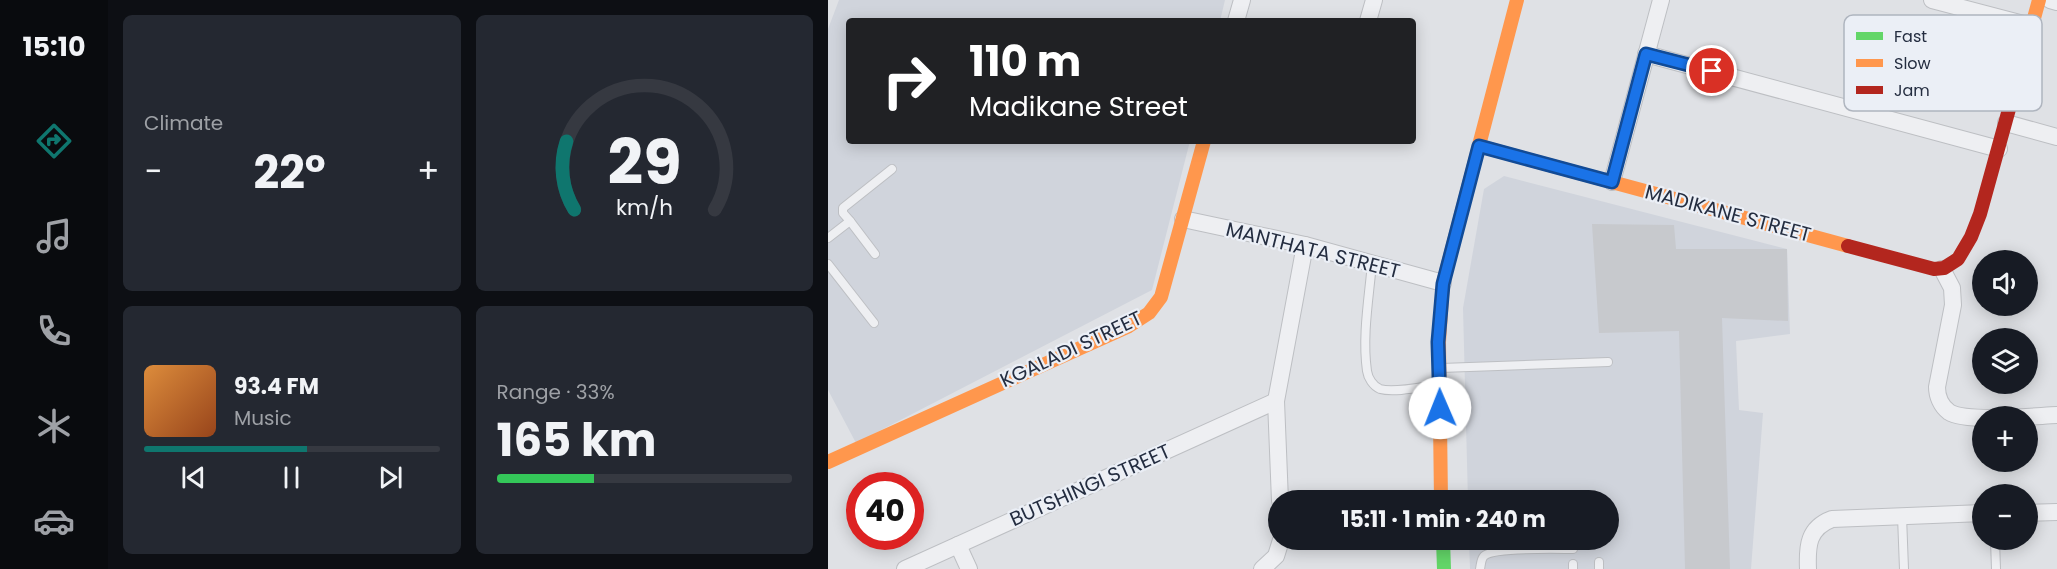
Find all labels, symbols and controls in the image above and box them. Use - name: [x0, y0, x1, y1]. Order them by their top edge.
- legend: [1844, 15, 2042, 111]
- text: Fast: [1894, 25, 1927, 48]
- text: 15:10: [22, 28, 86, 65]
- text: 110 m: [969, 32, 1081, 91]
- icon: right: [870, 42, 948, 120]
- pin: [1686, 45, 1737, 96]
- text: Slow: [1894, 52, 1931, 75]
- icon: arrive: [1695, 54, 1728, 87]
- text: Jam: [1894, 79, 1930, 102]
- text: Madikane Street: [969, 88, 1188, 125]
- text: Climate: [144, 109, 223, 137]
- text: 29: [607, 118, 681, 206]
- icon: directions: [33, 120, 75, 162]
- text: 22°: [253, 141, 326, 204]
- text: −: [144, 148, 162, 195]
- text: +: [417, 148, 440, 195]
- street label: MADIKANE STREET: [1642, 177, 1814, 249]
- text: km/h: [616, 192, 673, 223]
- icon: music: [33, 215, 75, 257]
- street label: MANTHATA STREET: [1223, 215, 1403, 285]
- map controls: [1972, 250, 2038, 550]
- button: sound: [1972, 250, 2038, 316]
- street label: KGALADI STREET: [995, 304, 1147, 394]
- icon: phone: [33, 310, 75, 352]
- button: layers: [1972, 328, 2038, 394]
- text: 93.4 FM: [234, 371, 319, 402]
- position arrow: [1408, 376, 1472, 440]
- text: Range · 33%: [497, 378, 615, 406]
- text: Music: [234, 404, 292, 432]
- icon: climate: [33, 405, 75, 447]
- button: +: [1972, 406, 2038, 472]
- text: 165 km: [497, 409, 656, 472]
- street label: BUTSHINGI STREET: [1005, 437, 1175, 533]
- icon: previous: [177, 461, 210, 494]
- icon: pause: [275, 461, 308, 494]
- icon: next: [374, 461, 407, 494]
- speed limit sign: 40: [846, 472, 924, 550]
- button: −: [1972, 484, 2038, 550]
- icon: car: [33, 500, 75, 542]
- text: 15:11 · 1 min · 240 m: [1341, 504, 1546, 535]

